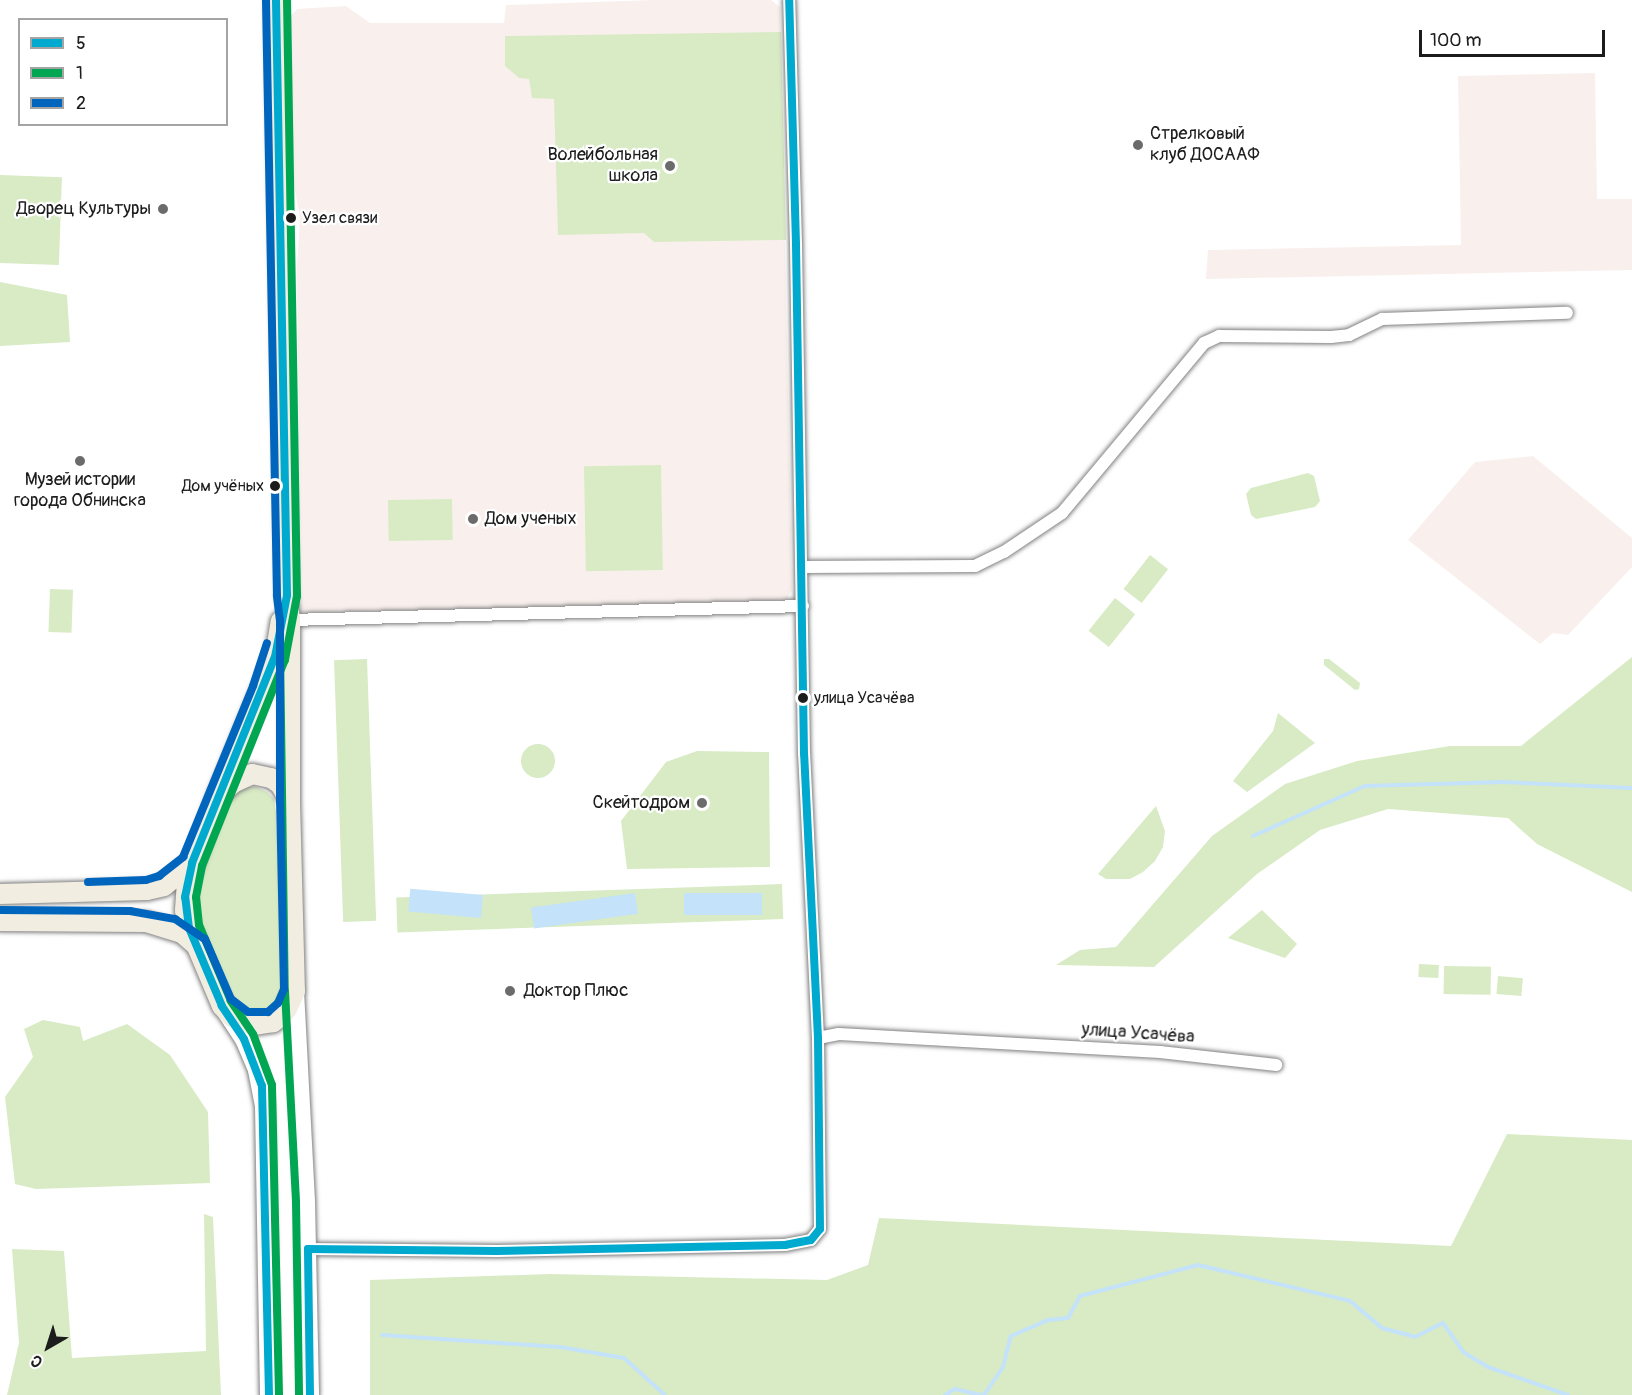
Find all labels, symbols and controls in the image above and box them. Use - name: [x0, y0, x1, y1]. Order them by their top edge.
- legend: [18, 18, 228, 126]
- scale bar: [1422, 18, 1608, 56]
- text: 100 m: [1430, 29, 1482, 52]
- text: 5: [76, 32, 86, 55]
- text: 1: [76, 62, 83, 85]
- text: 2: [76, 92, 86, 115]
- place label: Стрелковый клуб ДОСААФ: [1150, 124, 1259, 166]
- marker: Стрелковый клуб ДОСААФ: [1131, 138, 1145, 152]
- place label: Волейбольная школа: [548, 145, 658, 188]
- marker: Волейбольная школа: [663, 159, 677, 173]
- place label: Дворец Культуры: [17, 198, 151, 220]
- marker: Дворец Культуры: [156, 202, 170, 216]
- place label: Узел связи: [302, 208, 377, 228]
- marker: Узел связи: [285, 212, 297, 224]
- marker: Музей истории города Обнинска: [73, 454, 87, 468]
- place label: Музей истории города Обнинска: [14, 470, 146, 512]
- place label: Дом учёных: [182, 476, 264, 496]
- marker: Дом учёных: [269, 480, 281, 492]
- place label: Дом ученых: [485, 508, 576, 530]
- marker: Дом ученых: [466, 512, 480, 526]
- place label: улица Усачёва: [814, 688, 915, 708]
- marker: улица Усачёва: [797, 692, 809, 704]
- place label: Скейтодром: [593, 792, 690, 814]
- marker: Скейтодром: [695, 796, 709, 810]
- place label: Доктор Плюс: [524, 980, 628, 1002]
- marker: Доктор Плюс: [501, 982, 519, 1000]
- street label: улица Усачёва: [1081, 1019, 1195, 1049]
- north arrow: [18, 1317, 78, 1377]
- text: С: [27, 1350, 47, 1372]

